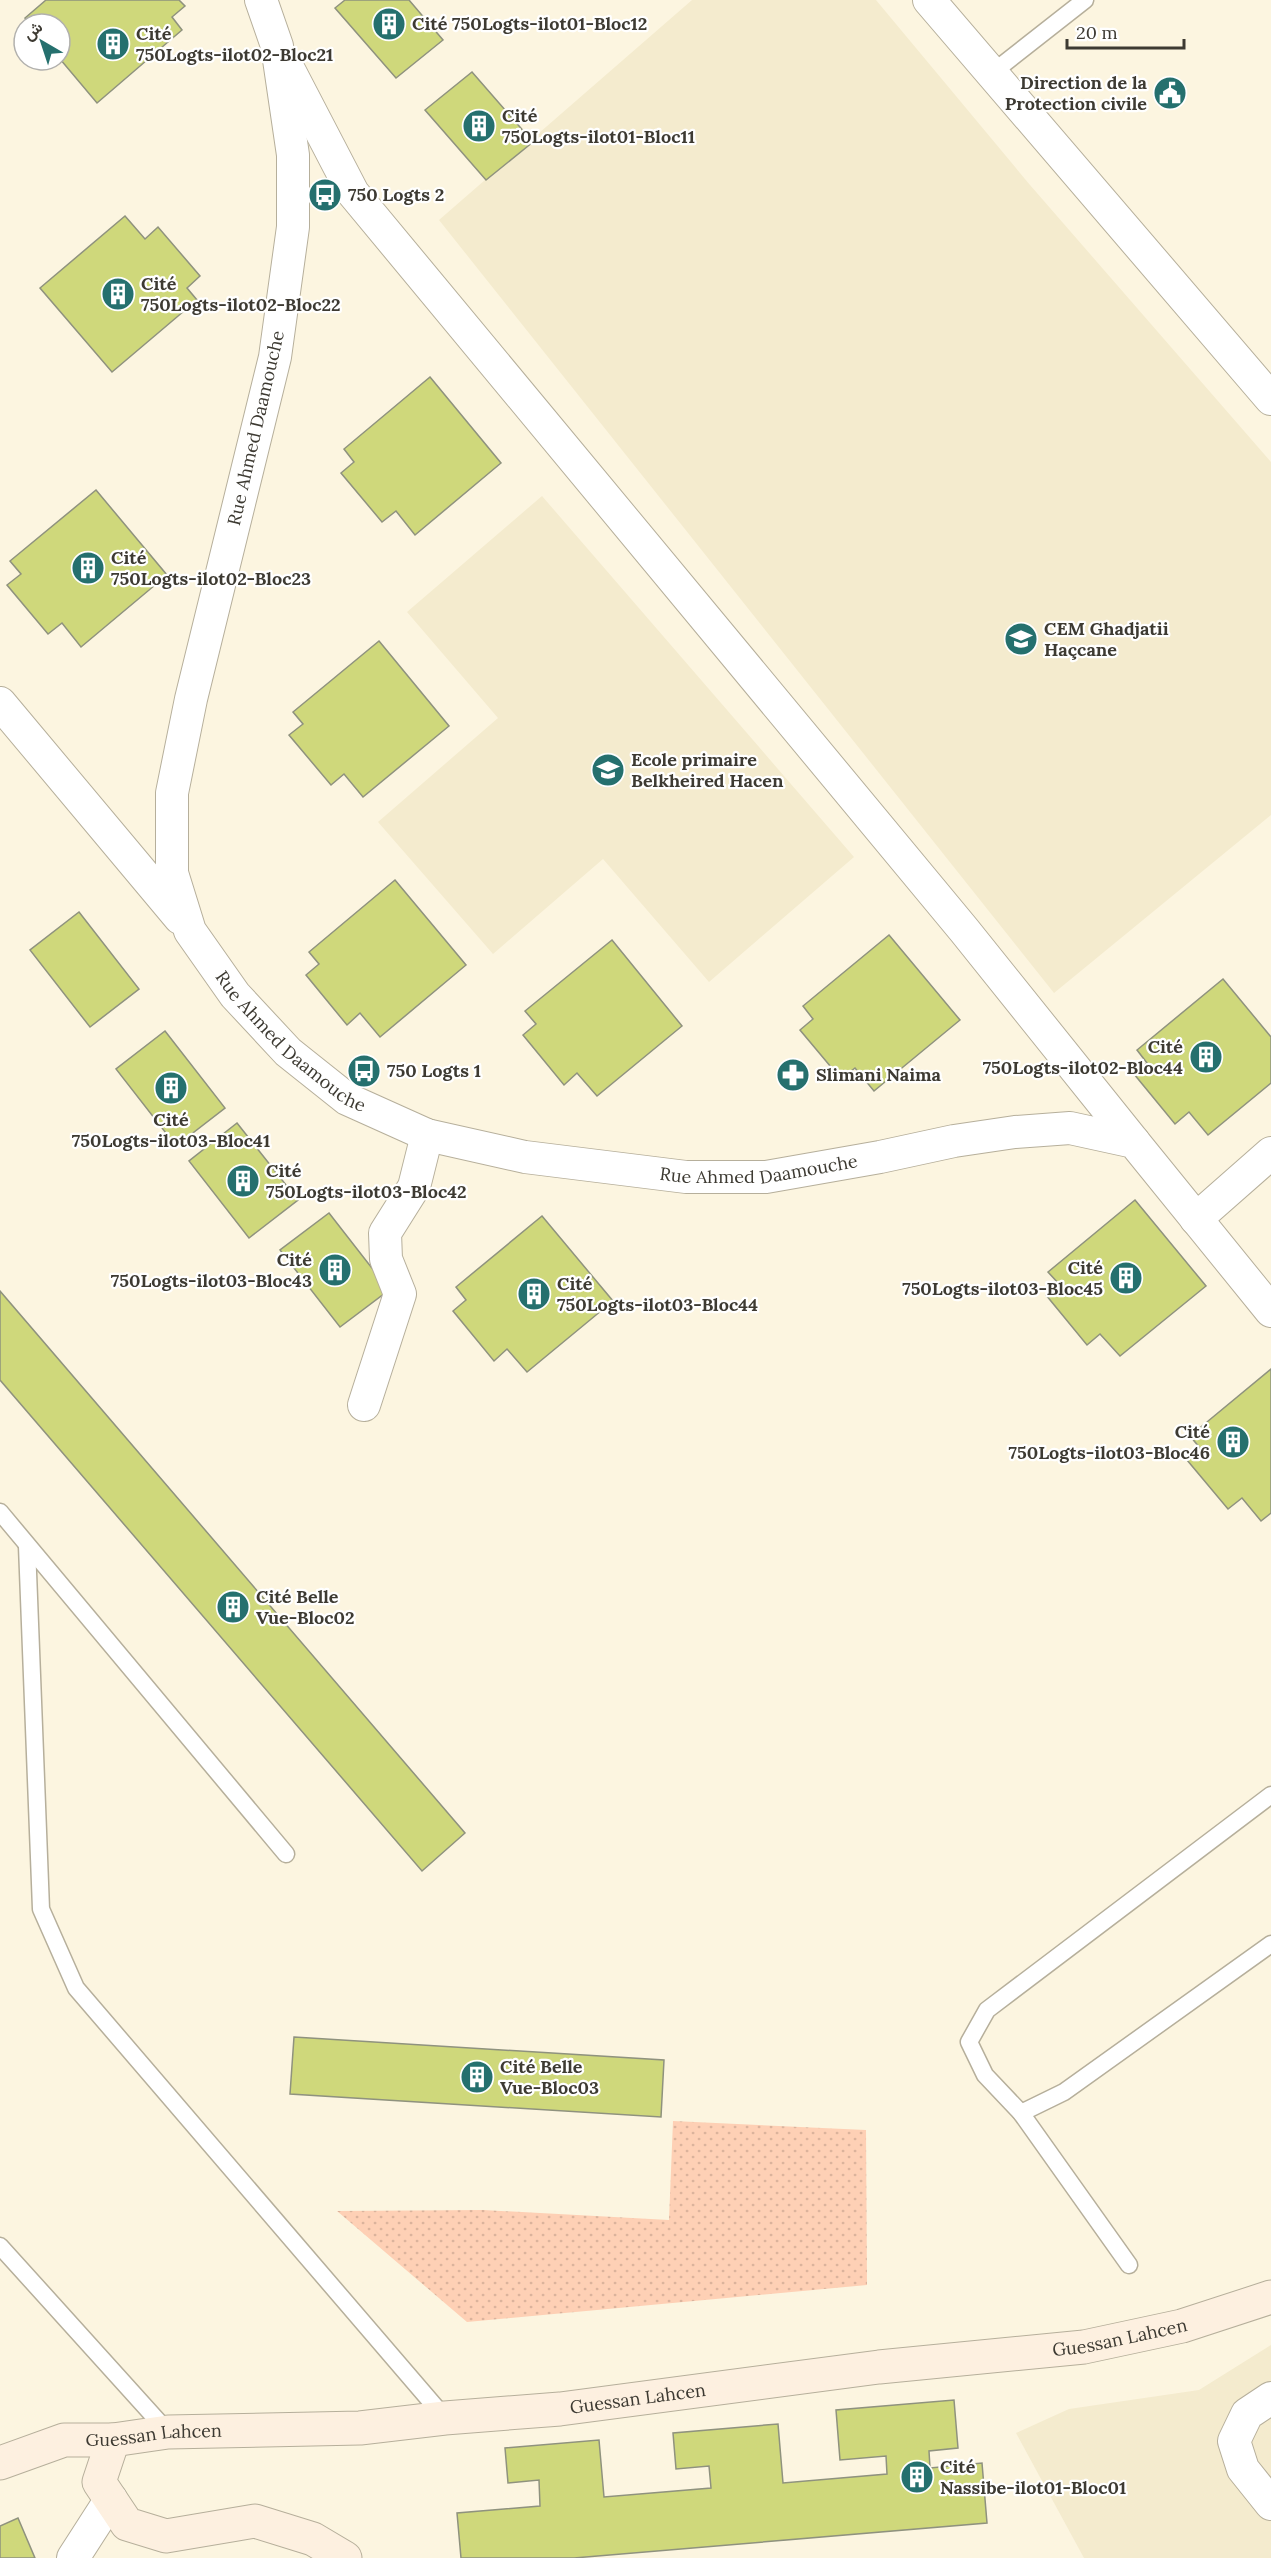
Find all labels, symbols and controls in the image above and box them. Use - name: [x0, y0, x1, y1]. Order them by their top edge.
- building icon: Cité 750Logts-ilot01-Bloc12: [371, 6, 407, 42]
- north arrow: [12, 12, 72, 72]
- place label: Cité 750Logts-ilot01-Bloc12: [412, 12, 647, 35]
- scale bar: [1067, 12, 1184, 50]
- text: ش: [19, 17, 46, 44]
- text: 20 m: [1076, 21, 1118, 44]
- place label: Cité 750Logts-ilot02-Bloc21: [136, 22, 333, 66]
- building icon: Cité 750Logts-ilot02-Bloc21: [95, 26, 131, 62]
- place label: Direction de la Protection civile: [1005, 71, 1148, 115]
- public building icon: Direction de la Protection civile: [1152, 75, 1188, 111]
- place label: Cité 750Logts-ilot01-Bloc11: [502, 104, 695, 148]
- building icon: Cité 750Logts-ilot01-Bloc11: [461, 108, 497, 144]
- bus stop icon: 750 Logts 2: [307, 177, 343, 213]
- place label: 750 Logts 2: [348, 183, 444, 206]
- place label: Cité 750Logts-ilot02-Bloc22: [141, 272, 341, 316]
- building icon: Cité 750Logts-ilot02-Bloc22: [100, 276, 136, 312]
- street label: Rue Ahmed Daamouche: [222, 328, 289, 528]
- place label: Cité 750Logts-ilot02-Bloc23: [111, 546, 311, 590]
- building icon: Cité 750Logts-ilot02-Bloc23: [70, 550, 106, 586]
- place label: CEM Ghadjatii Haçcane: [1044, 617, 1169, 661]
- school or university icon: CEM Ghadjatii Haçcane: [1003, 621, 1039, 657]
- place label: Ecole primaire Belkheired Hacen: [631, 748, 784, 792]
- school or university icon: Ecole primaire Belkheired Hacen: [590, 752, 626, 788]
- street label: Rue Ahmed Daamouche: [211, 966, 370, 1117]
- place label: Cité 750Logts-ilot02-Bloc44: [983, 1035, 1183, 1079]
- building icon: Cité 750Logts-ilot02-Bloc44: [1188, 1039, 1224, 1075]
- bus stop icon: 750 Logts 1: [346, 1053, 382, 1089]
- pharmacy icon: Slimani Naima: [775, 1057, 811, 1093]
- place label: 750 Logts 1: [387, 1059, 481, 1082]
- place label: Slimani Naima: [816, 1063, 942, 1086]
- building icon: Cité 750Logts-ilot03-Bloc41: [153, 1070, 189, 1106]
- place label: Cité 750Logts-ilot03-Bloc41: [72, 1108, 270, 1152]
- street label: Rue Ahmed Daamouche: [658, 1149, 860, 1189]
- place label: Cité 750Logts-ilot03-Bloc42: [266, 1159, 467, 1203]
- building icon: Cité 750Logts-ilot03-Bloc42: [225, 1163, 261, 1199]
- place label: Cité 750Logts-ilot03-Bloc43: [111, 1248, 312, 1292]
- building icon: Cité 750Logts-ilot03-Bloc43: [317, 1252, 353, 1288]
- place label: Cité 750Logts-ilot03-Bloc45: [902, 1256, 1103, 1300]
- building icon: Cité 750Logts-ilot03-Bloc45: [1108, 1260, 1144, 1296]
- place label: Cité 750Logts-ilot03-Bloc44: [557, 1272, 758, 1316]
- building icon: Cité 750Logts-ilot03-Bloc44: [516, 1276, 552, 1312]
- place label: Cité 750Logts-ilot03-Bloc46: [1009, 1420, 1210, 1464]
- building icon: Cité 750Logts-ilot03-Bloc46: [1215, 1424, 1251, 1460]
- place label: Cité Belle Vue-Bloc02: [256, 1585, 355, 1629]
- building icon: Cité Belle Vue-Bloc02: [215, 1589, 251, 1625]
- place label: Cité Belle Vue-Bloc03: [500, 2055, 599, 2099]
- building icon: Cité Belle Vue-Bloc03: [459, 2059, 495, 2095]
- street label: Guessan Lahcen: [1051, 2313, 1189, 2361]
- street label: Guessan Lahcen: [568, 2378, 707, 2419]
- street label: Guessan Lahcen: [86, 2419, 222, 2451]
- place label: Cité Nassibe-ilot01-Bloc01: [940, 2455, 1126, 2499]
- building icon: Cité Nassibe-ilot01-Bloc01: [899, 2459, 935, 2495]

